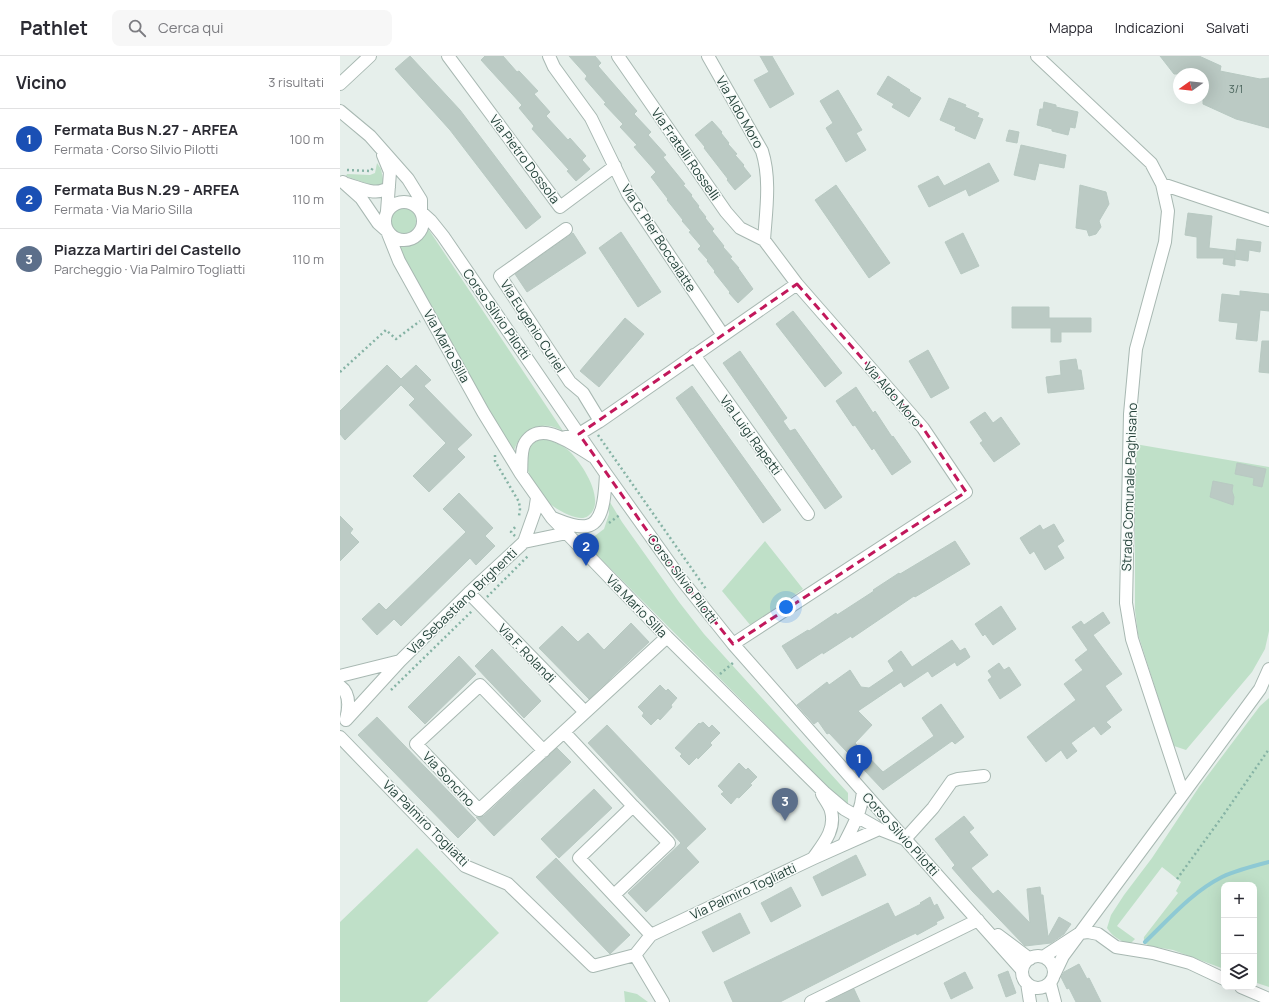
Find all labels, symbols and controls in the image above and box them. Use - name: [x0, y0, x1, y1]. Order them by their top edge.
- search box: [112, 10, 392, 46]
- text: Pathlet: [20, 15, 88, 41]
- icon: search: [126, 17, 148, 39]
- text: Cerca qui: [158, 17, 224, 38]
- text: Mappa: [1049, 18, 1093, 37]
- text: Indicazioni: [1115, 18, 1184, 37]
- text: Salvati: [1206, 18, 1249, 37]
- north arrow: [1173, 68, 1209, 104]
- text: Vicino: [16, 71, 67, 94]
- text: 3 risultati: [268, 73, 324, 91]
- street label: Via Aldo Moro: [712, 73, 768, 152]
- house number: 3/1: [1229, 81, 1243, 96]
- street label: Via Fratelli Rosselli: [647, 104, 725, 204]
- street label: Via Pietro Dossola: [486, 111, 564, 207]
- text: Fermata Bus N.27 - ARFEA: [54, 119, 238, 140]
- text: 1: [26, 130, 32, 148]
- text: 100 m: [289, 130, 324, 148]
- text: Fermata · Corso Silvio Pilotti: [54, 140, 218, 158]
- text: Fermata Bus N.29 - ARFEA: [54, 179, 239, 200]
- street label: Via G. Pier Boccalatte: [617, 181, 701, 296]
- text: 2: [25, 190, 33, 208]
- text: 110 m: [292, 190, 324, 208]
- text: Fermata · Via Mario Silla: [54, 200, 192, 218]
- text: Piazza Martiri del Castello: [54, 239, 241, 260]
- text: 3: [25, 250, 33, 268]
- text: 110 m: [292, 250, 324, 268]
- text: Parcheggio · Via Palmiro Togliatti: [54, 260, 245, 278]
- street label: Corso Silvio Pilotti: [459, 265, 535, 363]
- street label: Via Eugenio Curiel: [496, 276, 570, 376]
- street label: Via Mario Silla: [420, 306, 474, 386]
- street label: Via Aldo Moro: [860, 358, 926, 431]
- street label: Via Luigi Rapetti: [716, 391, 786, 479]
- street label: Strada Comunale Paghisano: [1117, 402, 1141, 572]
- street label: Corso Silvio Pilotti: [644, 531, 722, 627]
- pin: 2: [573, 533, 599, 566]
- street label: Via Sebastiano Brighenti: [403, 544, 521, 658]
- street label: Via Mario Silla: [602, 571, 672, 641]
- your location: [776, 597, 796, 617]
- street label: Via F. Rolandi: [494, 619, 560, 687]
- pin: 1: [846, 745, 872, 778]
- street label: Via Soncino: [419, 748, 479, 811]
- street label: Via Palmiro Togliatti: [379, 776, 473, 870]
- pin: 3: [772, 788, 798, 821]
- street label: Corso Silvio Pilotti: [859, 788, 943, 880]
- street label: Via Palmiro Togliatti: [687, 858, 799, 924]
- map controls: [1221, 882, 1257, 990]
- button: +: [1221, 882, 1257, 918]
- button: −: [1221, 918, 1257, 954]
- button: layers: [1221, 954, 1257, 990]

